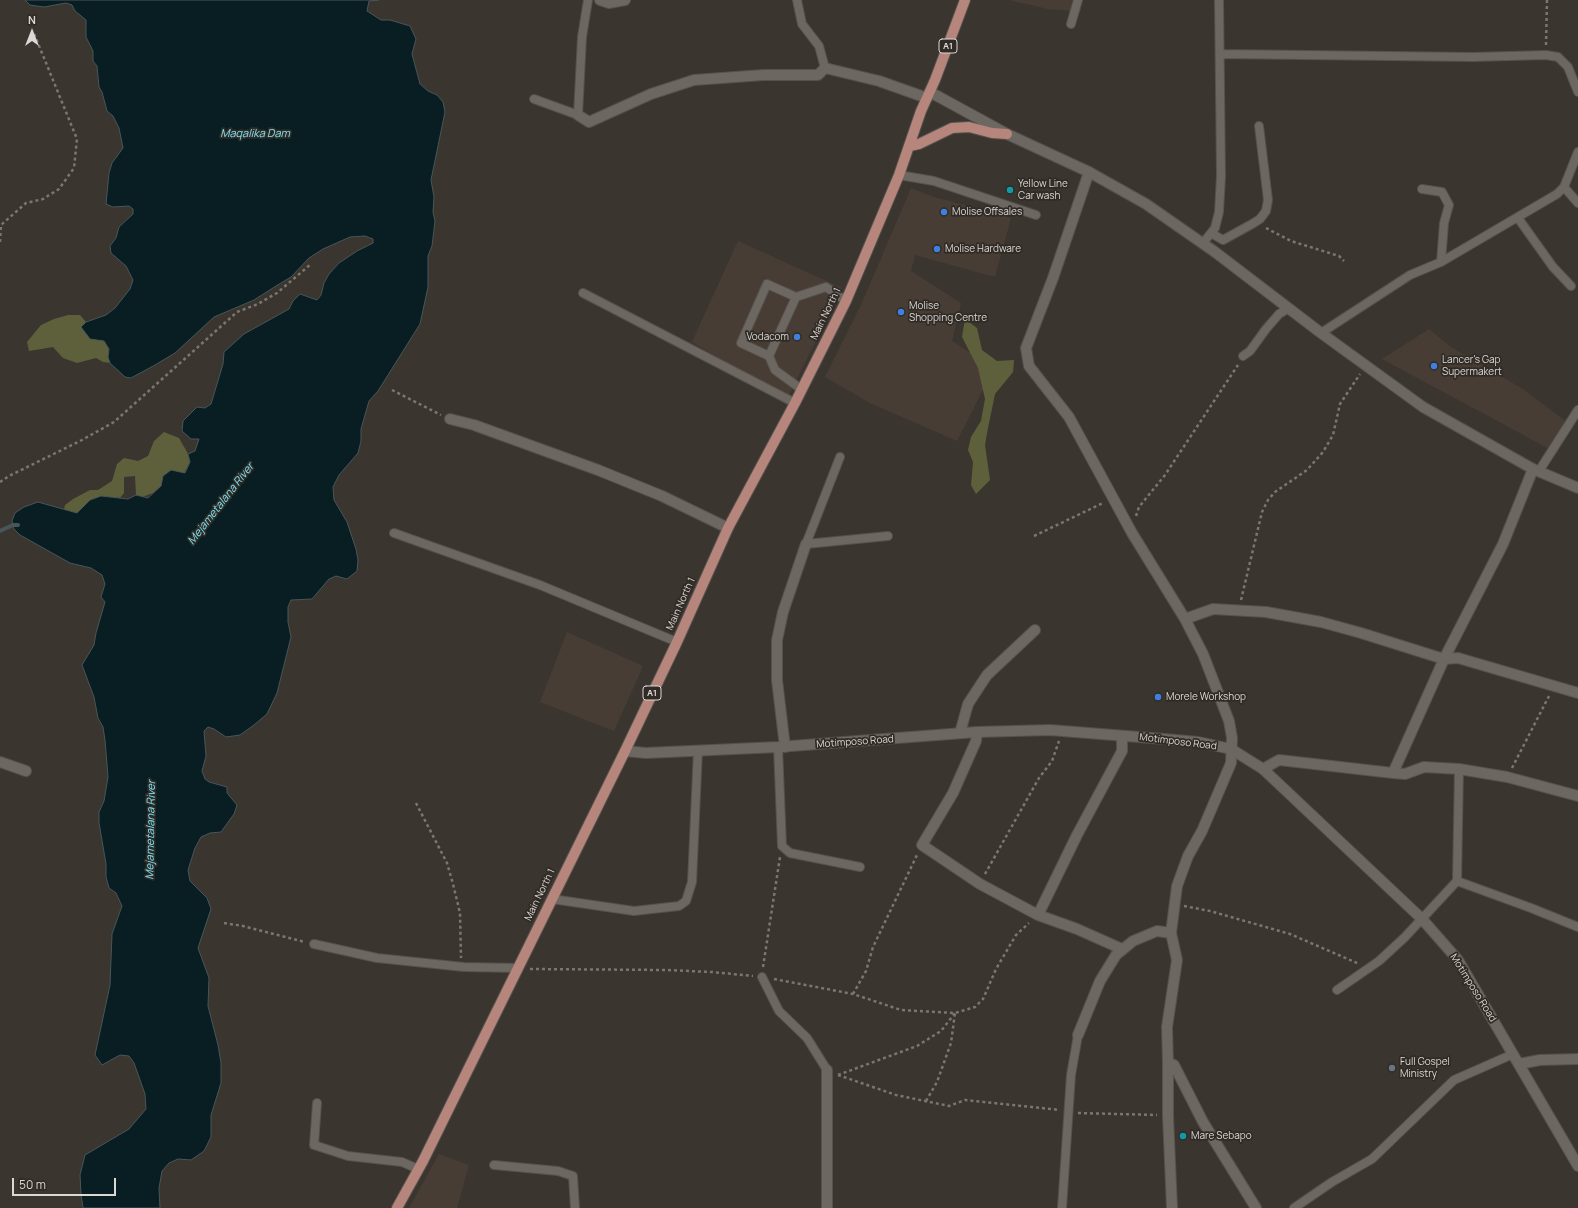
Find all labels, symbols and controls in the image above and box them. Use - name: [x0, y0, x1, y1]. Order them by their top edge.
- north arrow: [12, 12, 52, 52]
- text: N: [28, 12, 36, 27]
- road number: A1: [939, 39, 957, 53]
- water label: Maqalika Dam: [220, 127, 290, 141]
- place label: Yellow Line Car wash: [1018, 178, 1068, 202]
- marker: Yellow Line Car wash: [1005, 185, 1015, 195]
- place label: Molise Offsales: [952, 206, 1022, 218]
- marker: Molise Offsales: [939, 207, 949, 217]
- place label: Molise Hardware: [945, 243, 1021, 255]
- marker: Molise Hardware: [932, 244, 942, 254]
- street label: Main North 1: [808, 286, 844, 342]
- place label: Molise Shopping Centre: [909, 300, 987, 324]
- marker: Molise Shopping Centre: [896, 307, 906, 317]
- place label: Vodacom: [746, 331, 789, 343]
- marker: Vodacom: [792, 332, 802, 342]
- place label: Lancer's Gap Supermakert: [1442, 354, 1502, 378]
- marker: Lancer's Gap Supermakert: [1429, 361, 1439, 371]
- water label: Mejametalana River: [185, 461, 257, 547]
- street label: Main North 1: [664, 576, 698, 632]
- road number: A1: [643, 686, 661, 700]
- place label: Morele Workshop: [1166, 691, 1246, 703]
- marker: Morele Workshop: [1153, 692, 1163, 702]
- street label: Motimposo Road: [1139, 731, 1217, 753]
- street label: Motimposo Road: [816, 733, 894, 751]
- water label: Mejametalana River: [144, 780, 158, 880]
- street label: Main North 1: [522, 867, 558, 923]
- street label: Motimposo Road: [1447, 952, 1499, 1024]
- place label: Full Gospel Ministry: [1400, 1056, 1450, 1080]
- marker: Full Gospel Ministry: [1387, 1063, 1397, 1073]
- place label: Mare Sebapo: [1191, 1130, 1252, 1142]
- marker: Mare Sebapo: [1178, 1131, 1188, 1141]
- scale bar: [14, 1170, 118, 1196]
- text: 50 m: [19, 1176, 46, 1193]

